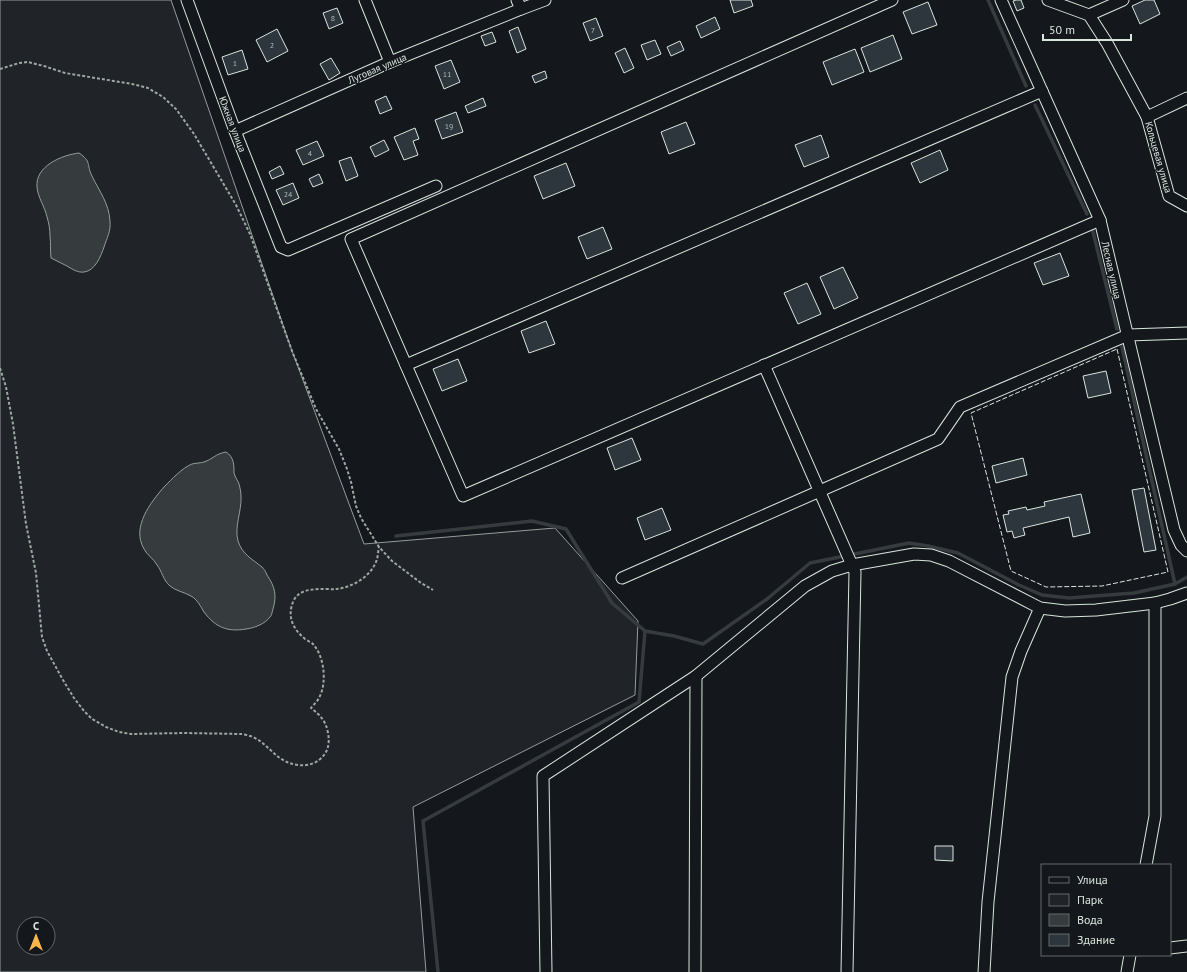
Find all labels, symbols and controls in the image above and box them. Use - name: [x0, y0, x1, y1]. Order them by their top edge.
- house number: 8: [331, 13, 335, 23]
- scale bar: [1043, 16, 1131, 42]
- text: 50 m: [1049, 22, 1075, 37]
- house number: 7: [591, 25, 595, 35]
- house number: 2: [270, 40, 274, 50]
- street label: Луговая улица: [345, 50, 409, 87]
- house number: 1: [233, 58, 237, 68]
- house number: 11: [443, 69, 451, 79]
- street label: Южная улица: [216, 94, 249, 154]
- street label: Кольцевая улица: [1142, 120, 1175, 194]
- house number: 19: [445, 121, 453, 131]
- house number: 4: [308, 148, 313, 158]
- house number: 24: [284, 189, 293, 199]
- street label: Лесная улица: [1098, 239, 1124, 300]
- legend: [1041, 864, 1171, 956]
- text: Улица: [1077, 872, 1108, 887]
- text: Парк: [1077, 892, 1103, 907]
- text: Вода: [1077, 912, 1103, 927]
- north arrow: [16, 916, 56, 956]
- text: С: [33, 919, 39, 933]
- text: Здание: [1077, 932, 1115, 947]

